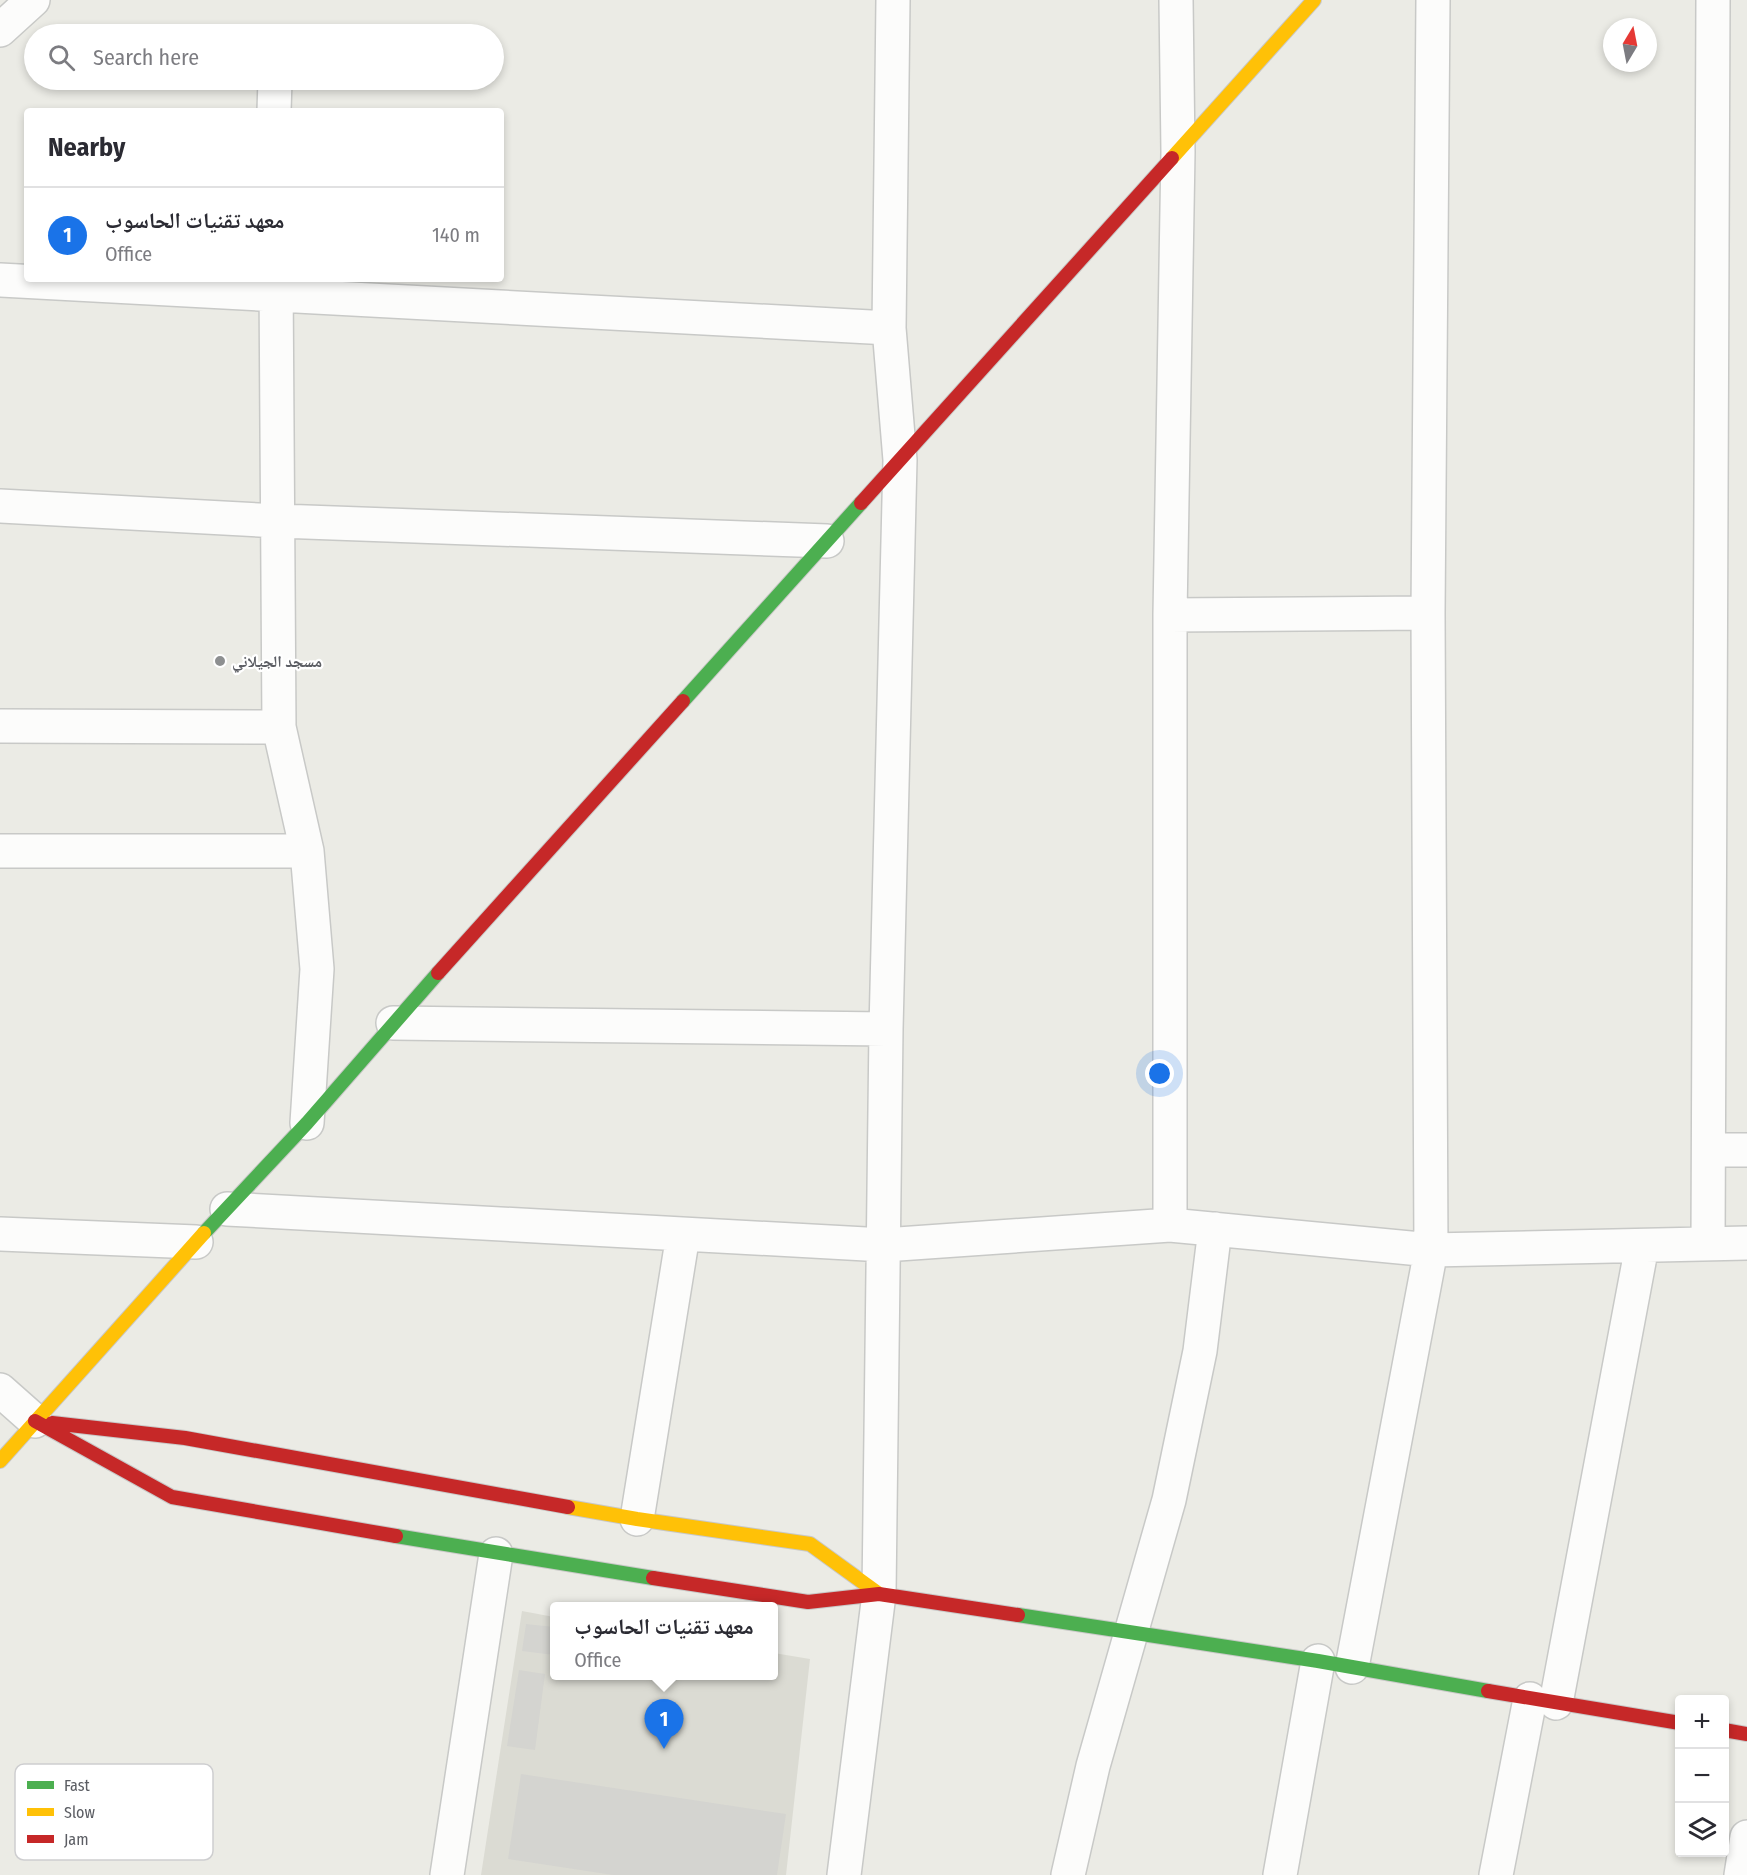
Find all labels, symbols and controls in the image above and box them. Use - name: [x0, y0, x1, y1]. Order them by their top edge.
- north arrow: [1603, 18, 1657, 72]
- search box: [24, 24, 504, 90]
- icon: search: [45, 41, 78, 74]
- text: Search here: [93, 44, 199, 71]
- text: Nearby: [48, 132, 125, 163]
- text: معهد تقنيات الحاسوب: [105, 207, 285, 234]
- text: 1: [63, 223, 72, 247]
- text: 140 m: [432, 223, 480, 247]
- text: Office: [105, 242, 152, 266]
- place label: مسجد الجيلاني: [232, 652, 322, 673]
- marker: مسجد الجيلاني: [213, 654, 227, 668]
- your location: [1145, 1059, 1174, 1088]
- popup: [550, 1602, 778, 1680]
- text: معهد تقنيات الحاسوب: [574, 1613, 754, 1640]
- text: Office: [574, 1648, 621, 1672]
- map controls: [1675, 1695, 1729, 1857]
- button: +: [1675, 1695, 1729, 1749]
- pin: 1: [644, 1700, 684, 1749]
- button: −: [1675, 1749, 1729, 1803]
- legend: [15, 1764, 213, 1860]
- text: Fast: [64, 1776, 91, 1795]
- text: Slow: [64, 1803, 95, 1822]
- button: layers: [1675, 1803, 1729, 1857]
- text: Jam: [64, 1830, 89, 1849]

